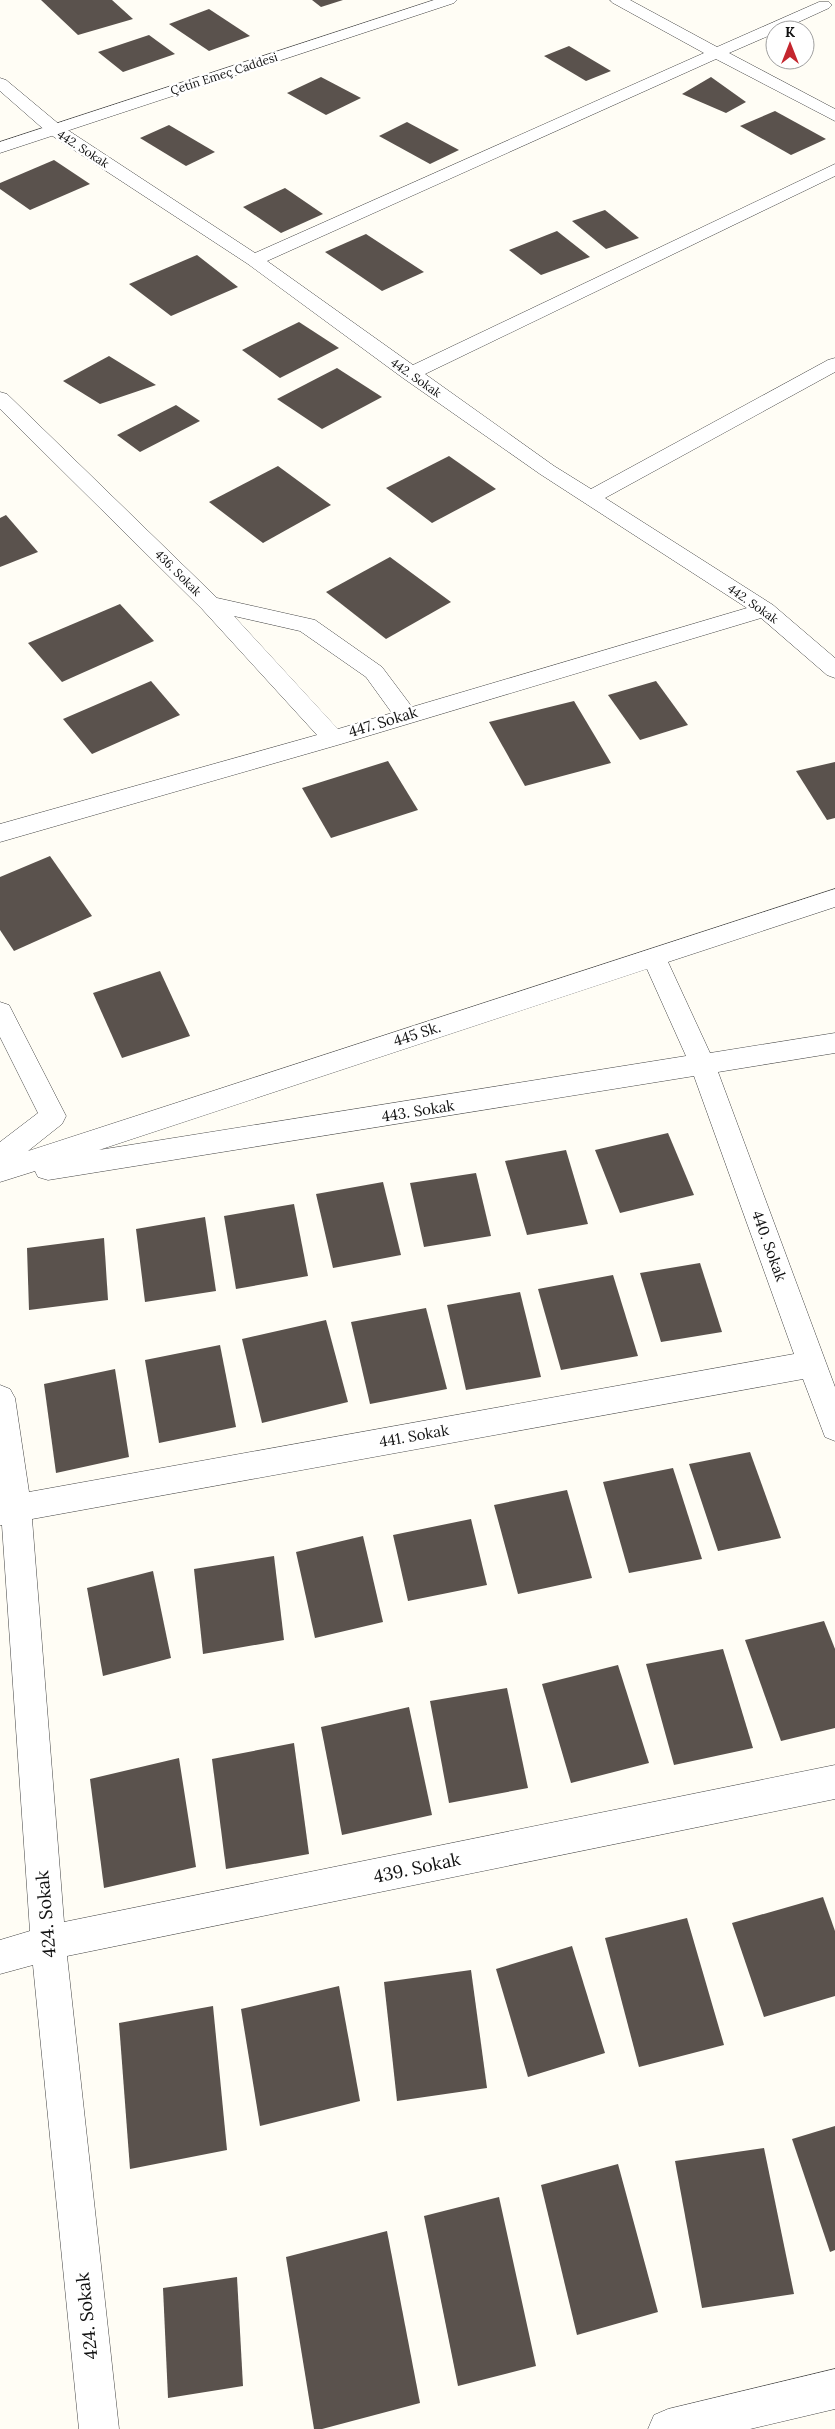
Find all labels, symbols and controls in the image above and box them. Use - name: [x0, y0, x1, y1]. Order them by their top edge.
- north arrow: [765, 20, 815, 70]
- text: K: [785, 23, 795, 41]
- street label: Çetin Emeç Caddesi: [168, 49, 279, 98]
- street label: 442. Sokak: [55, 126, 112, 171]
- street label: 442. Sokak: [388, 355, 445, 401]
- street label: 436. Sokak: [152, 546, 205, 599]
- street label: 442. Sokak: [725, 581, 782, 627]
- street label: 447. Sokak: [346, 702, 420, 741]
- street label: 445 Sk.: [391, 1017, 443, 1050]
- street label: 443. Sokak: [380, 1095, 456, 1126]
- street label: 440. Sokak: [748, 1208, 791, 1284]
- street label: 441. Sokak: [378, 1420, 450, 1451]
- street label: 439. Sokak: [371, 1847, 463, 1888]
- street label: 424. Sokak: [30, 1869, 61, 1959]
- street label: 424. Sokak: [70, 2271, 103, 2361]

